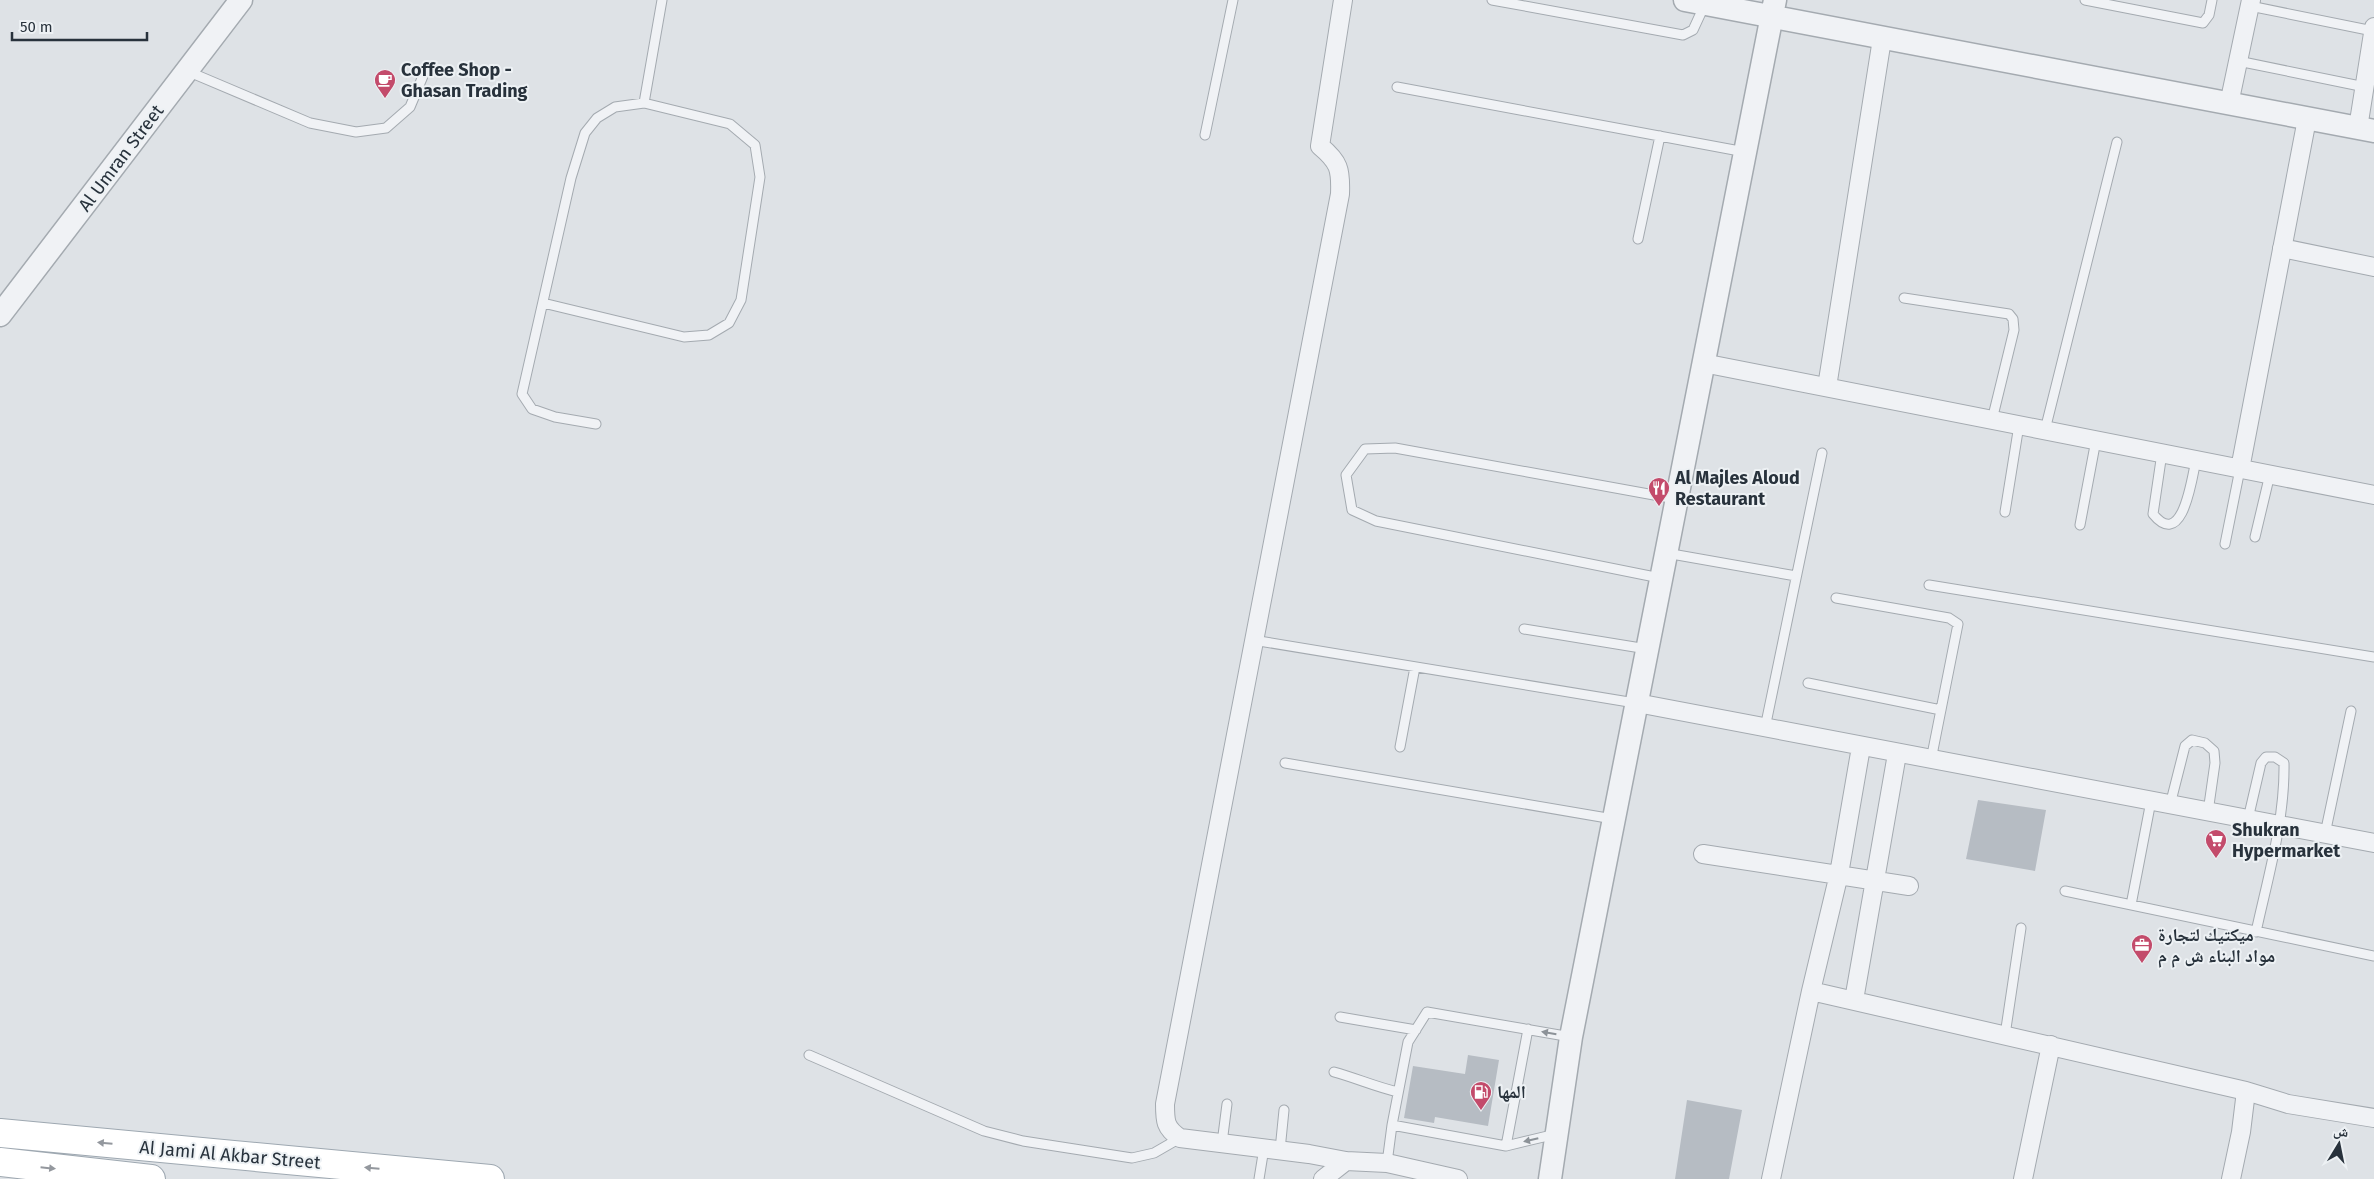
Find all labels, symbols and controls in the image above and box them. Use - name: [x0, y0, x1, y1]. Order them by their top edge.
- scale bar: [12, 10, 148, 42]
- text: 50 m: [20, 18, 53, 36]
- place label: Coffee Shop - Ghasan Trading: [401, 59, 528, 102]
- cafe icon: Coffee Shop - Ghasan Trading: [373, 68, 397, 99]
- street label: Al Umran Street: [74, 100, 169, 216]
- place label: Al Majles Aloud Restaurant: [1674, 467, 1800, 510]
- restaurant icon: Al Majles Aloud Restaurant: [1647, 476, 1671, 507]
- place label: Shukran Hypermarket: [2232, 819, 2341, 862]
- supermarket icon: Shukran Hypermarket: [2204, 828, 2228, 859]
- place label: ميكتيك لتجارة مواد البناء ش م م: [2158, 924, 2275, 968]
- office icon: ميكتيك لتجارة مواد البناء ش م م: [2130, 933, 2154, 964]
- one-way arrow: [1541, 1029, 1557, 1037]
- fuel station icon: المه‍ا: [1469, 1080, 1493, 1111]
- place label: المه‍ا: [1497, 1081, 1526, 1103]
- north arrow: [2314, 1119, 2364, 1169]
- text: ش: [2332, 1122, 2350, 1141]
- street label: Al Jami Al Akbar Street: [139, 1136, 322, 1174]
- one-way arrow: [1523, 1136, 1539, 1144]
- one-way arrow: [97, 1139, 113, 1147]
- one-way arrow: [41, 1164, 57, 1172]
- one-way arrow: [363, 1164, 379, 1172]

